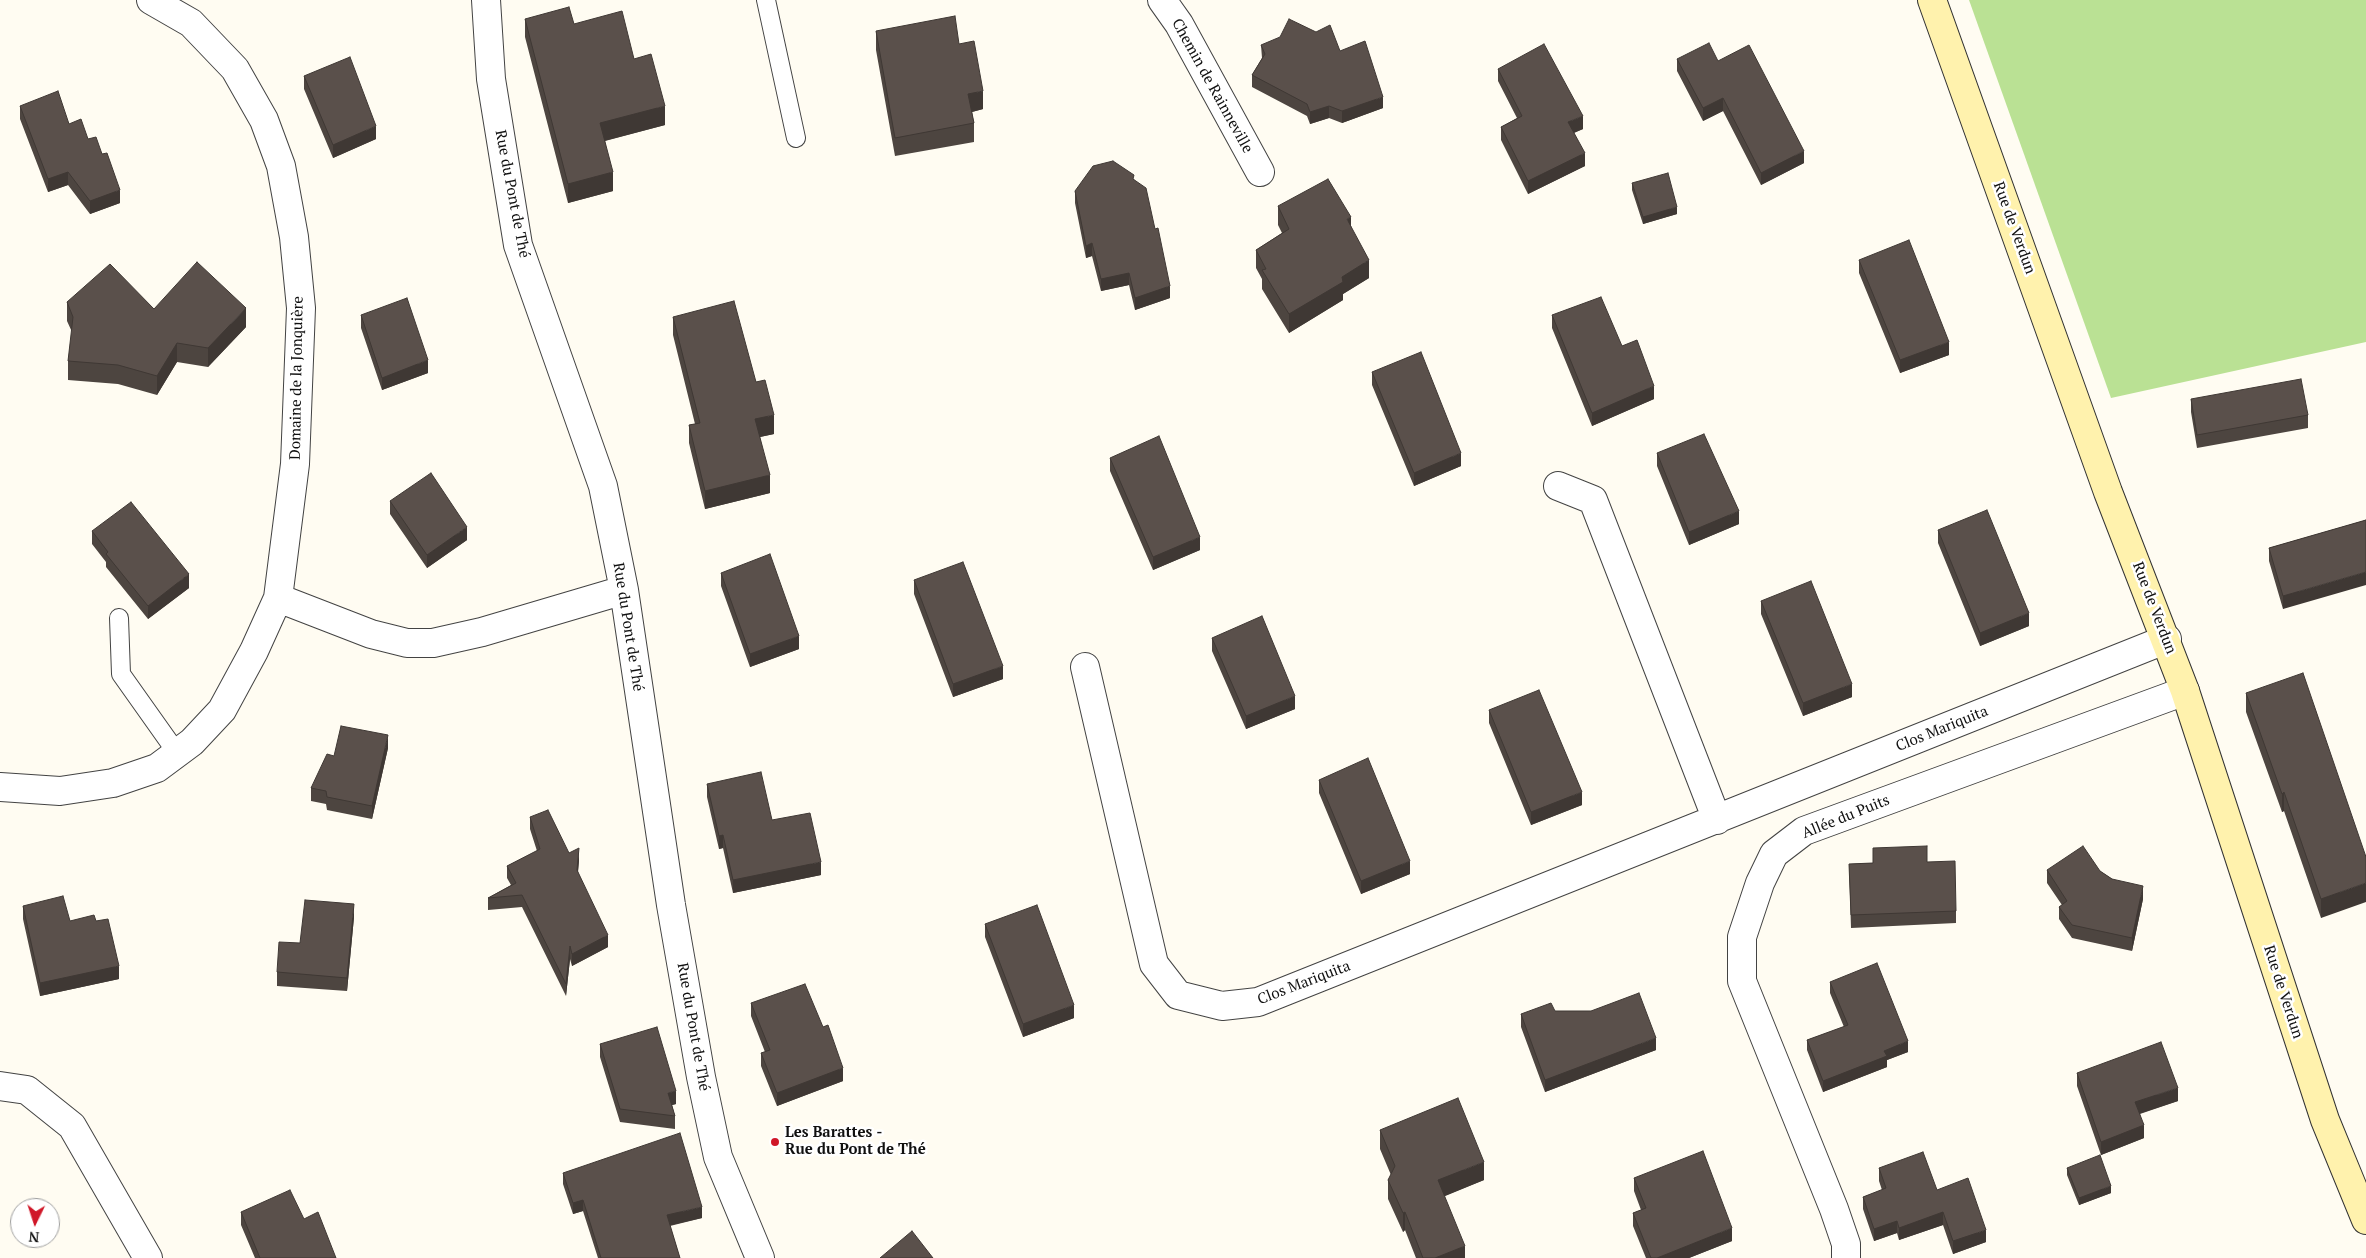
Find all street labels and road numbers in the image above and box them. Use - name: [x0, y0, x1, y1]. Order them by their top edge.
- street label: Chemin de Rainneville: [1168, 16, 1256, 156]
- street label: Rue du Pont de Thé: [491, 128, 533, 260]
- street label: Rue de Verdun: [1989, 179, 2039, 277]
- street label: Domaine de la Jonquière: [287, 296, 307, 460]
- street label: Rue de Verdun: [2128, 560, 2180, 656]
- street label: Rue du Pont de Thé: [609, 561, 647, 693]
- street label: Clos Mariquita: [1893, 702, 1991, 756]
- street label: Allée du Puits: [1800, 791, 1892, 843]
- street label: Rue de Verdun: [2259, 943, 2307, 1041]
- street label: Clos Mariquita: [1255, 957, 1353, 1009]
- street label: Rue du Pont de Thé: [673, 961, 713, 1093]

